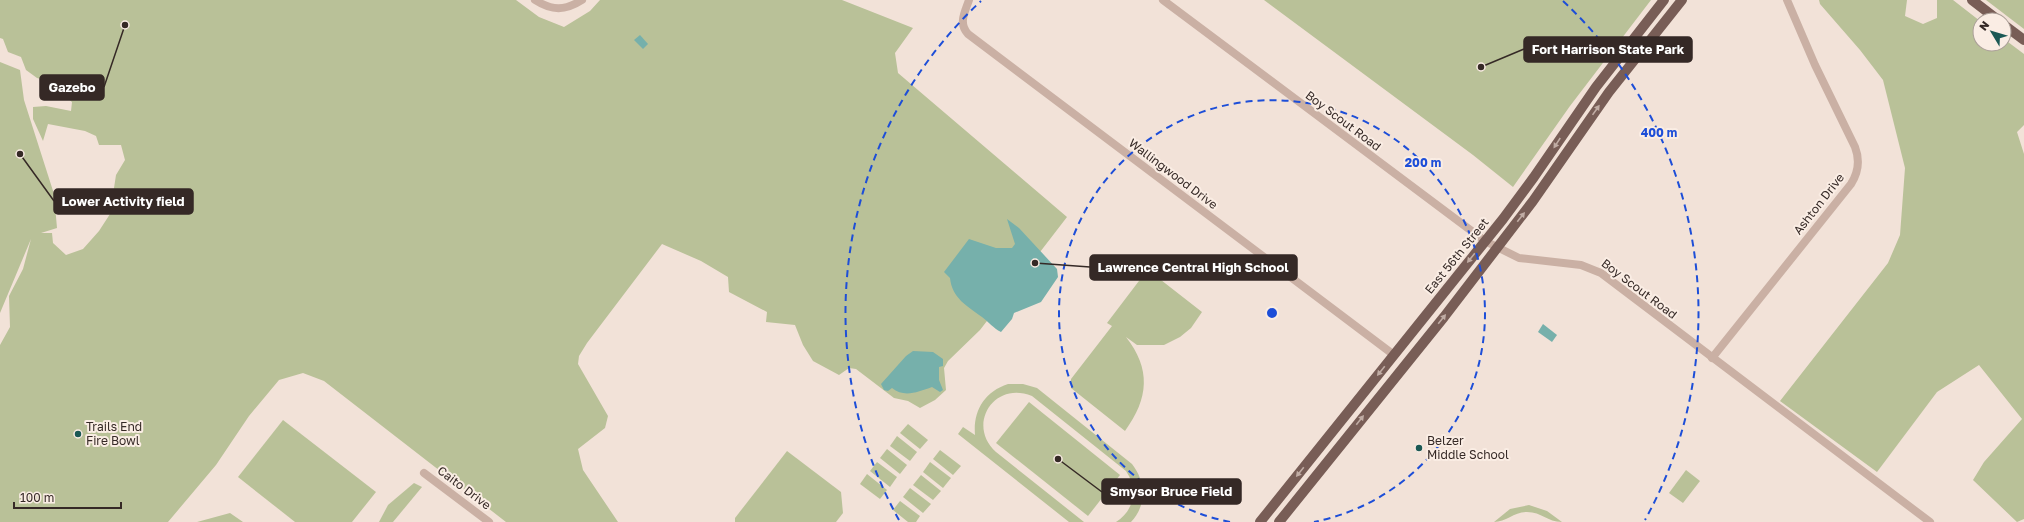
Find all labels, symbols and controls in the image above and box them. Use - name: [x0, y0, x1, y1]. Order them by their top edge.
- north arrow: [1972, 12, 2012, 52]
- text: N: [1976, 18, 1991, 33]
- callout: Fort Harrison State Park: [1524, 37, 1692, 62]
- text: Fort Harrison State Park: [1532, 41, 1685, 57]
- callout: Gazebo: [40, 75, 104, 100]
- text: Gazebo: [48, 79, 96, 95]
- street label: Boy Scout Road: [1303, 87, 1384, 154]
- one-way arrow: [1592, 105, 1600, 116]
- text: 400 m: [1641, 125, 1677, 140]
- street label: Wallingwood Drive: [1126, 135, 1221, 212]
- one-way arrow: [1553, 138, 1561, 148]
- text: 200 m: [1405, 155, 1441, 170]
- street label: Ashton Drive: [1790, 170, 1847, 237]
- callout: Lower Activity field: [54, 189, 193, 214]
- text: Lower Activity field: [61, 193, 185, 209]
- one-way arrow: [1517, 211, 1526, 222]
- street label: East 56th Street: [1421, 215, 1492, 297]
- one-way arrow: [1467, 253, 1475, 264]
- callout: Lawrence Central High School: [1090, 255, 1297, 280]
- street label: Boy Scout Road: [1599, 255, 1680, 322]
- text: Lawrence Central High School: [1097, 259, 1289, 275]
- centre of rings: [1265, 306, 1279, 320]
- one-way arrow: [1437, 314, 1446, 325]
- one-way arrow: [1377, 366, 1386, 376]
- one-way arrow: [1355, 415, 1364, 426]
- place label: Trails End Fire Bowl: [86, 419, 142, 448]
- marker: Trails End Fire Bowl: [73, 429, 83, 439]
- place label: Belzer Middle School: [1427, 433, 1509, 462]
- marker: Belzer Middle School: [1414, 443, 1424, 453]
- street label: Caito Drive: [435, 463, 494, 513]
- one-way arrow: [1296, 467, 1304, 478]
- callout: Smysor Bruce Field: [1102, 479, 1241, 504]
- text: Smysor Bruce Field: [1110, 483, 1232, 499]
- scale bar: [14, 484, 121, 510]
- text: 100 m: [20, 490, 54, 505]

